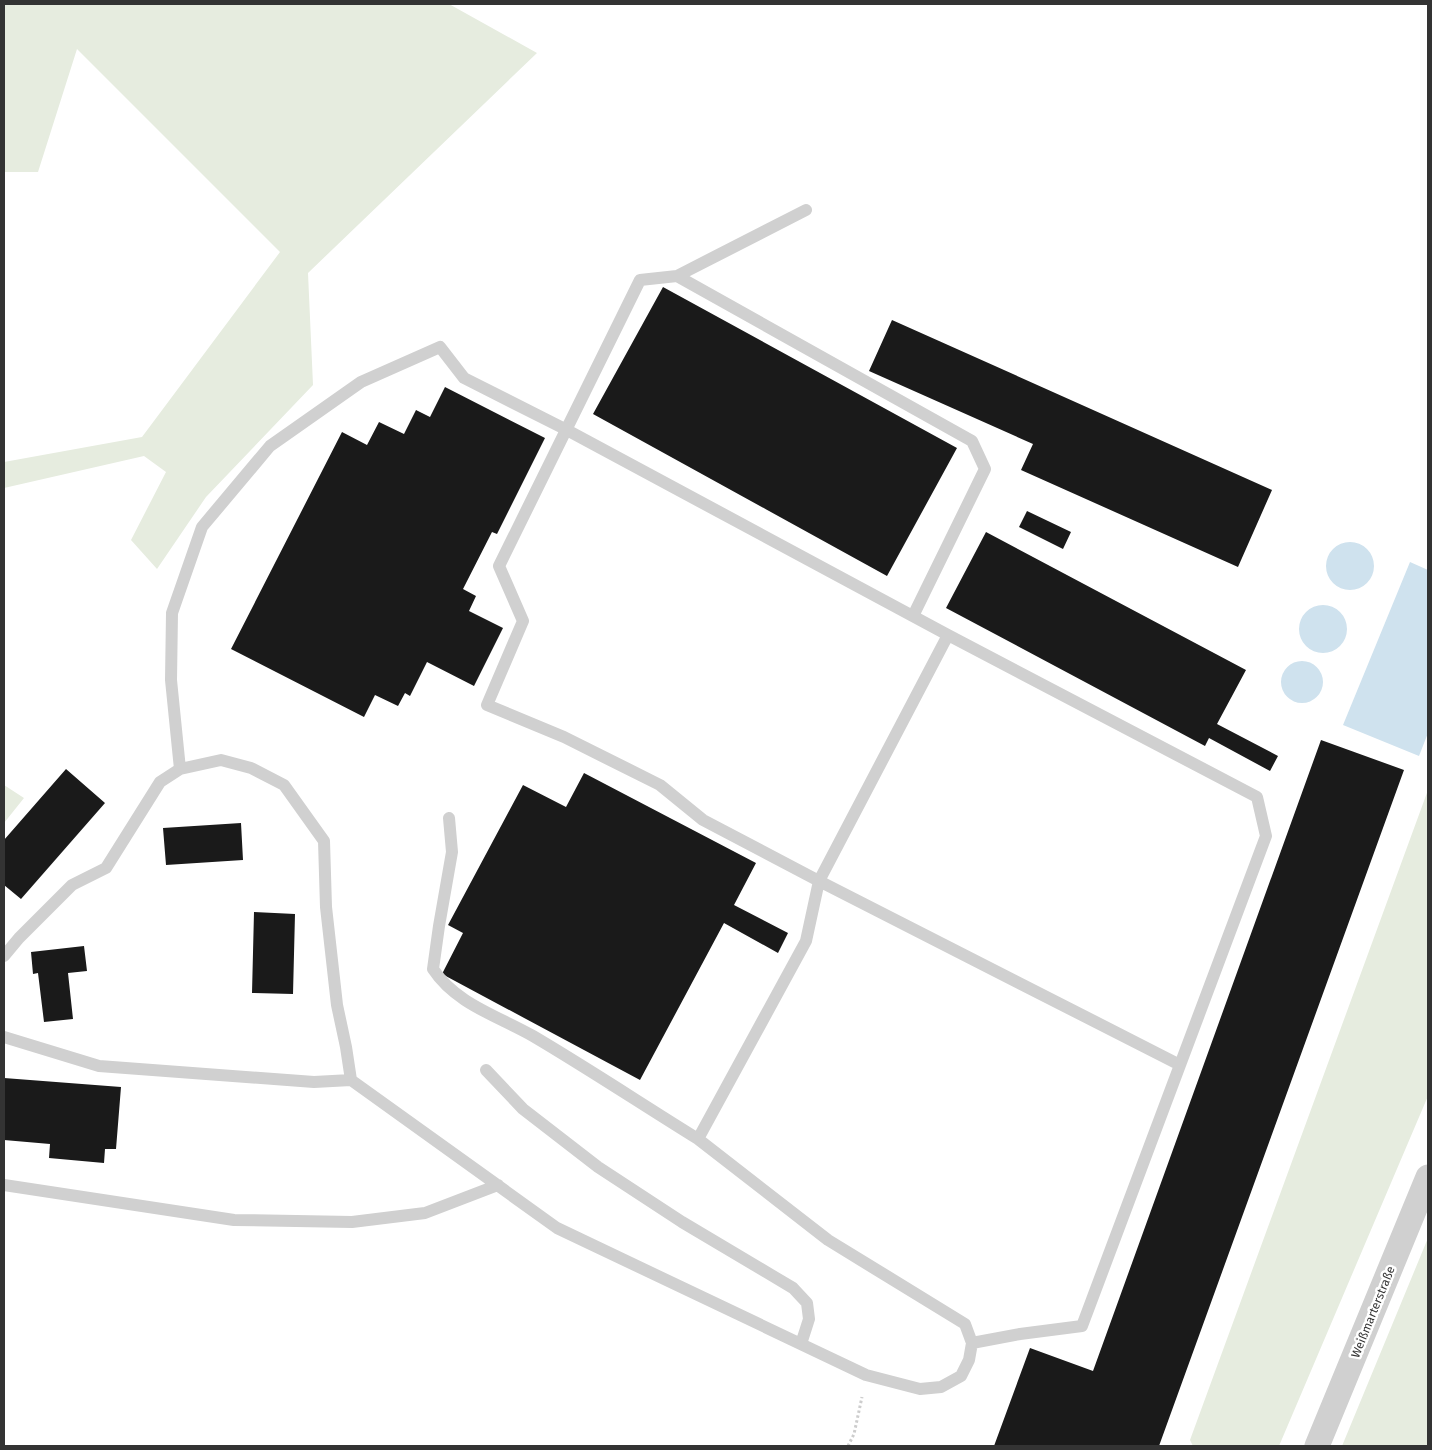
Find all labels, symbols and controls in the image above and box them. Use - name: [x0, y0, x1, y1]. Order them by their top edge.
- street label: Weißmarterstraße: [1348, 1264, 1398, 1360]

